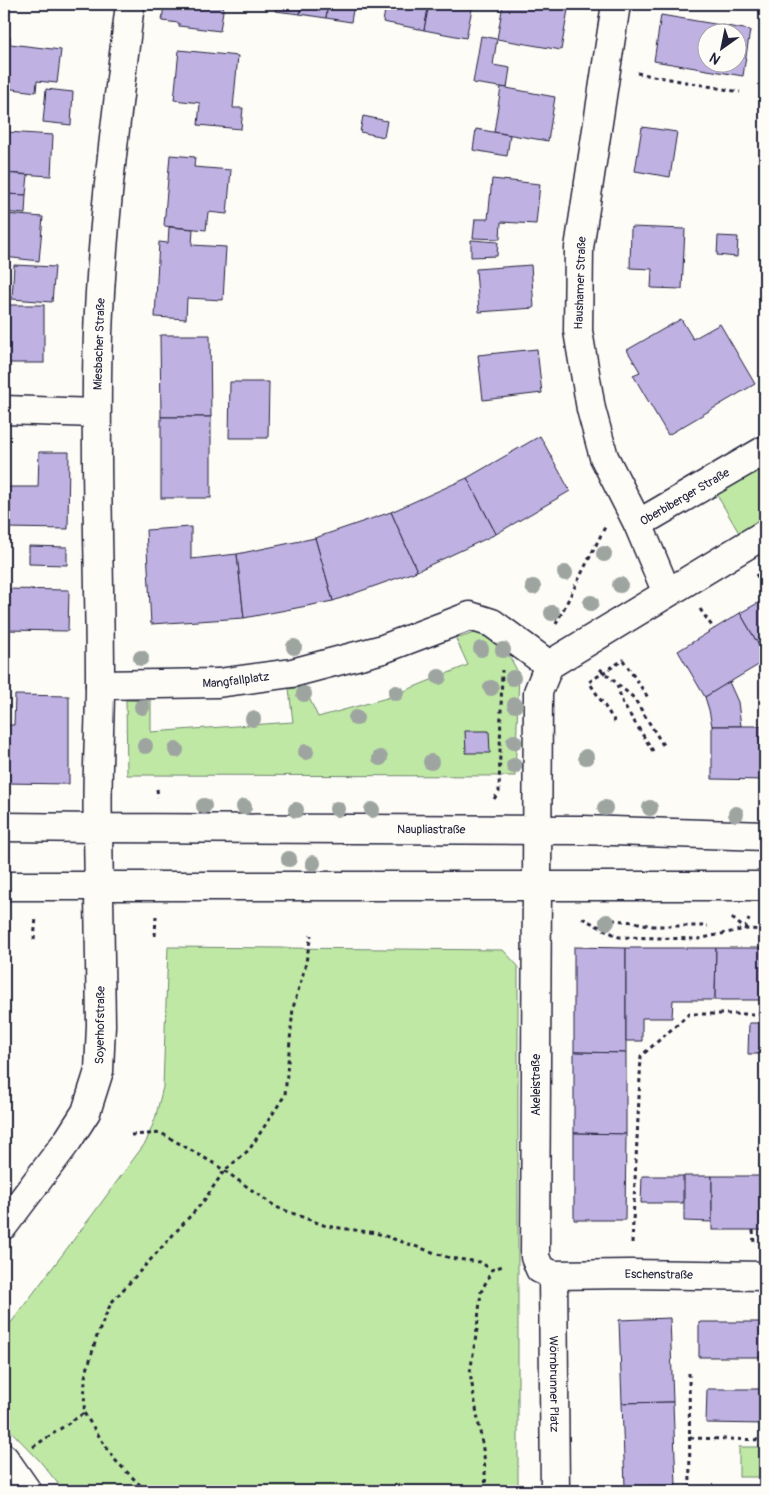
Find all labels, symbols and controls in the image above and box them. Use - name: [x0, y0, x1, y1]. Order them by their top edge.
- north arrow: [696, 22, 746, 72]
- text: N: [707, 49, 724, 68]
- street label: Haushamer Straße: [571, 236, 590, 330]
- street label: Miesbacher Straße: [90, 298, 109, 390]
- street label: Oberbiberger Straße: [637, 465, 732, 529]
- street label: Mangfallplatz: [202, 669, 270, 691]
- street label: Naupliastraße: [397, 822, 466, 838]
- street label: Soyerhofstraße: [92, 986, 109, 1064]
- street label: Akeleistraße: [529, 1054, 544, 1116]
- street label: Eschenstraße: [625, 1267, 693, 1283]
- street label: Wörnbrunner Platz: [546, 1336, 561, 1432]

